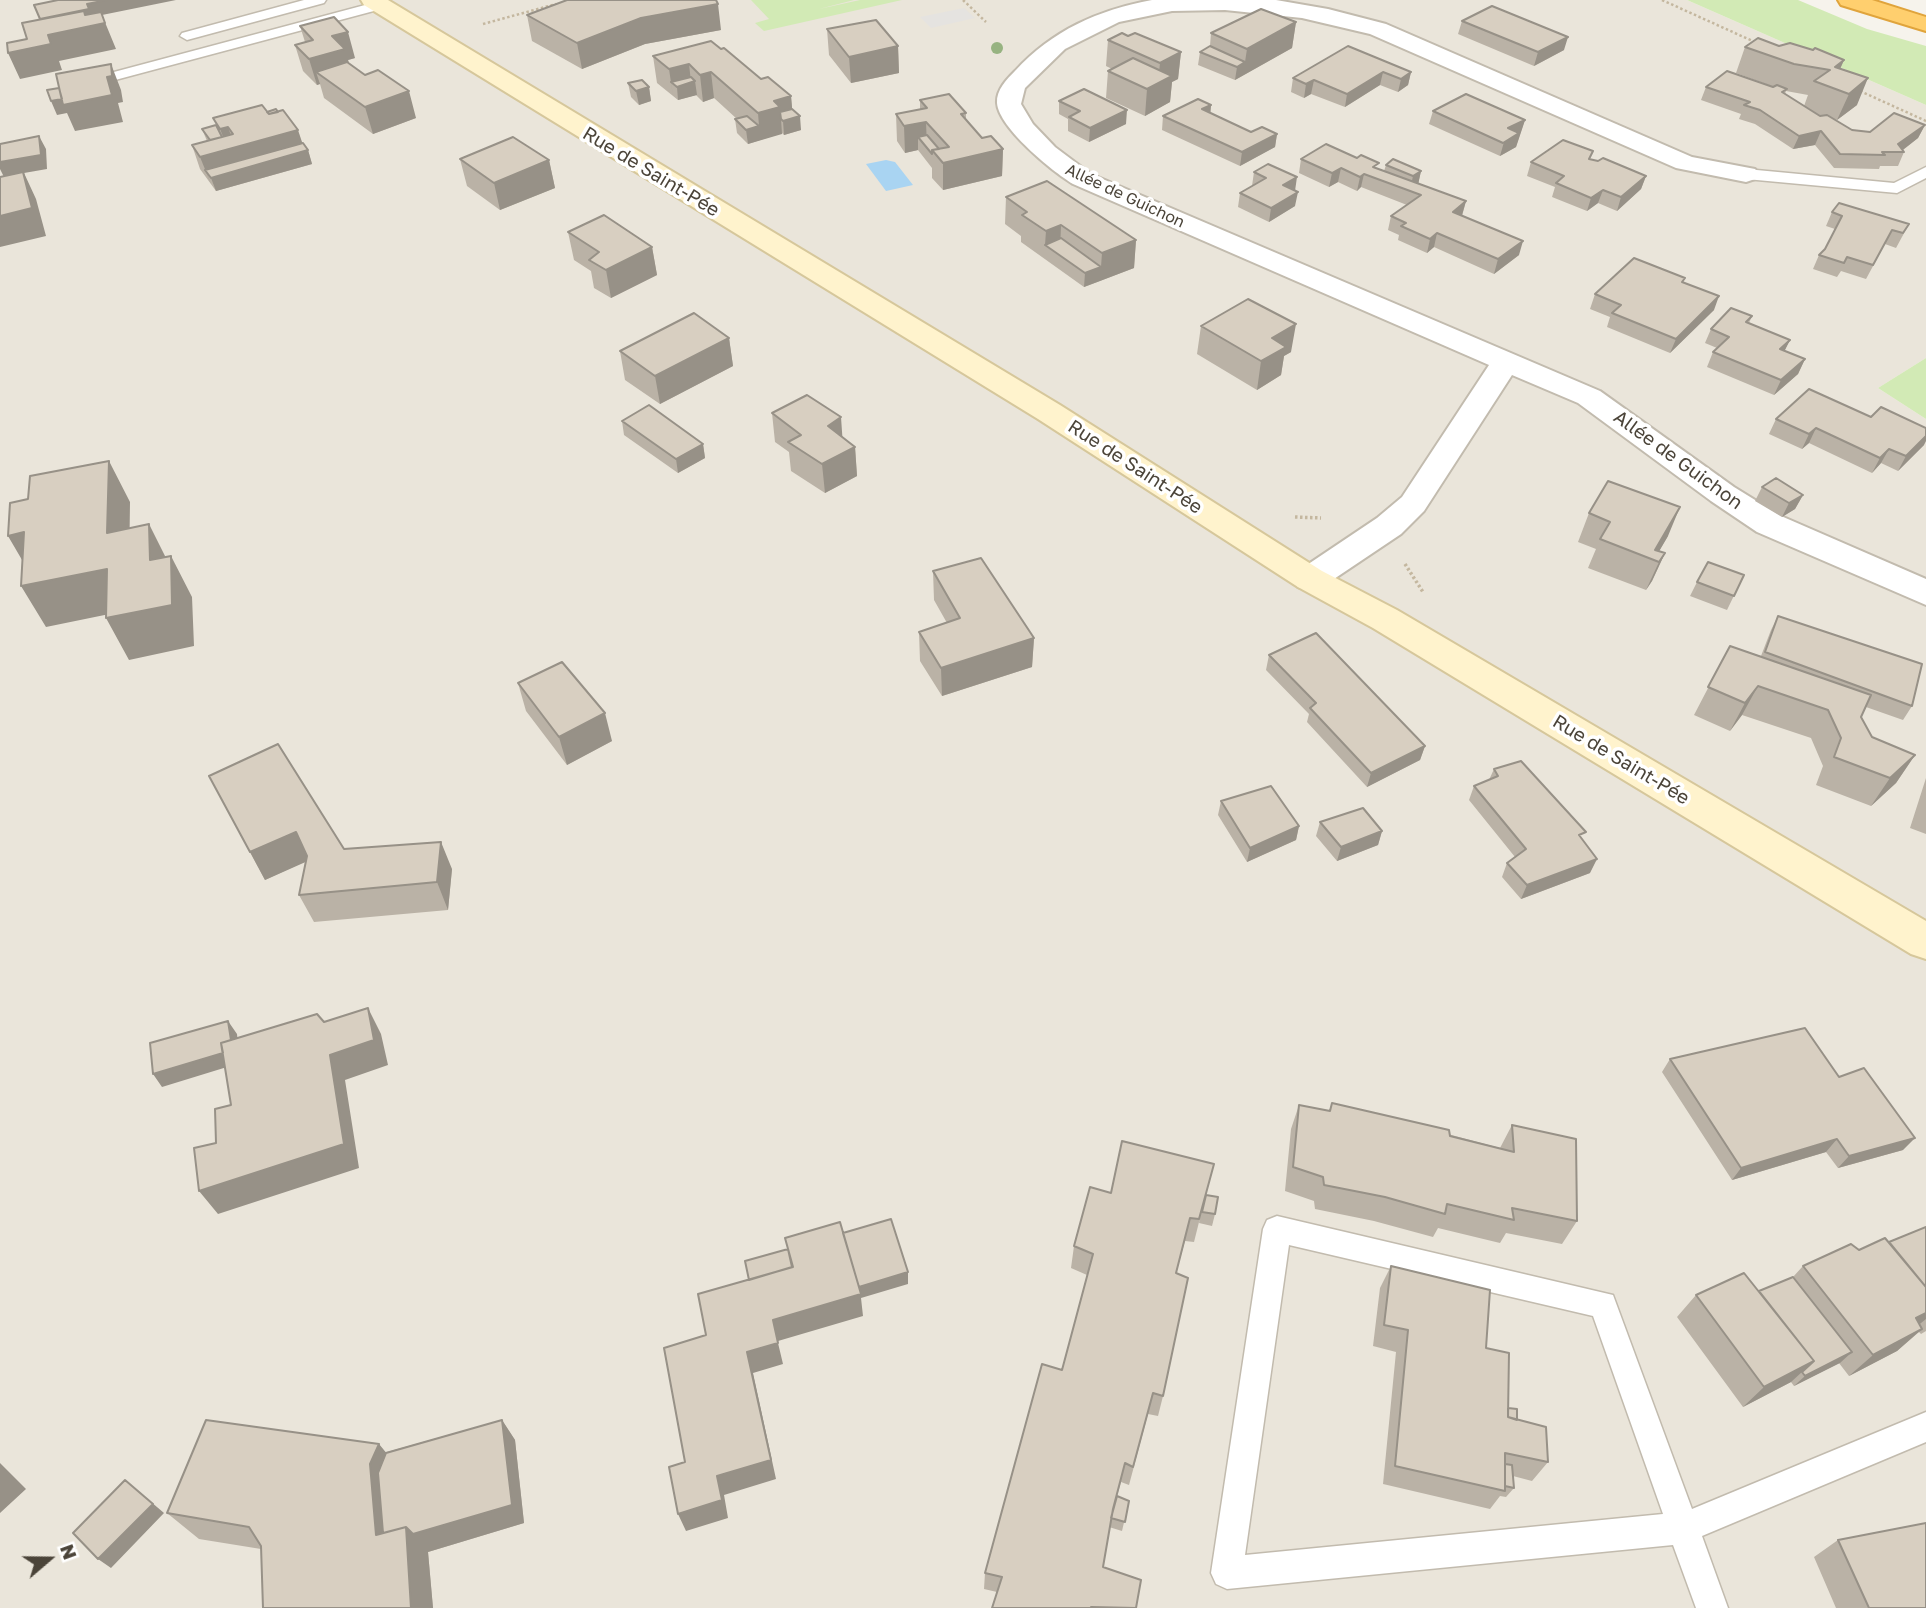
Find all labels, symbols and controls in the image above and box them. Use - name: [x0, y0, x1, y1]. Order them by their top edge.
- street label: Rue de Saint-Pée: [578, 122, 724, 222]
- street label: Allée de Guichon: [1062, 160, 1188, 232]
- street label: Allée de Guichon: [1609, 406, 1747, 514]
- street label: Rue de Saint-Pée: [1064, 415, 1206, 519]
- street label: Rue de Saint-Pée: [1548, 710, 1694, 810]
- north arrow: [14, 1524, 84, 1594]
- text: N: [56, 1541, 82, 1562]

